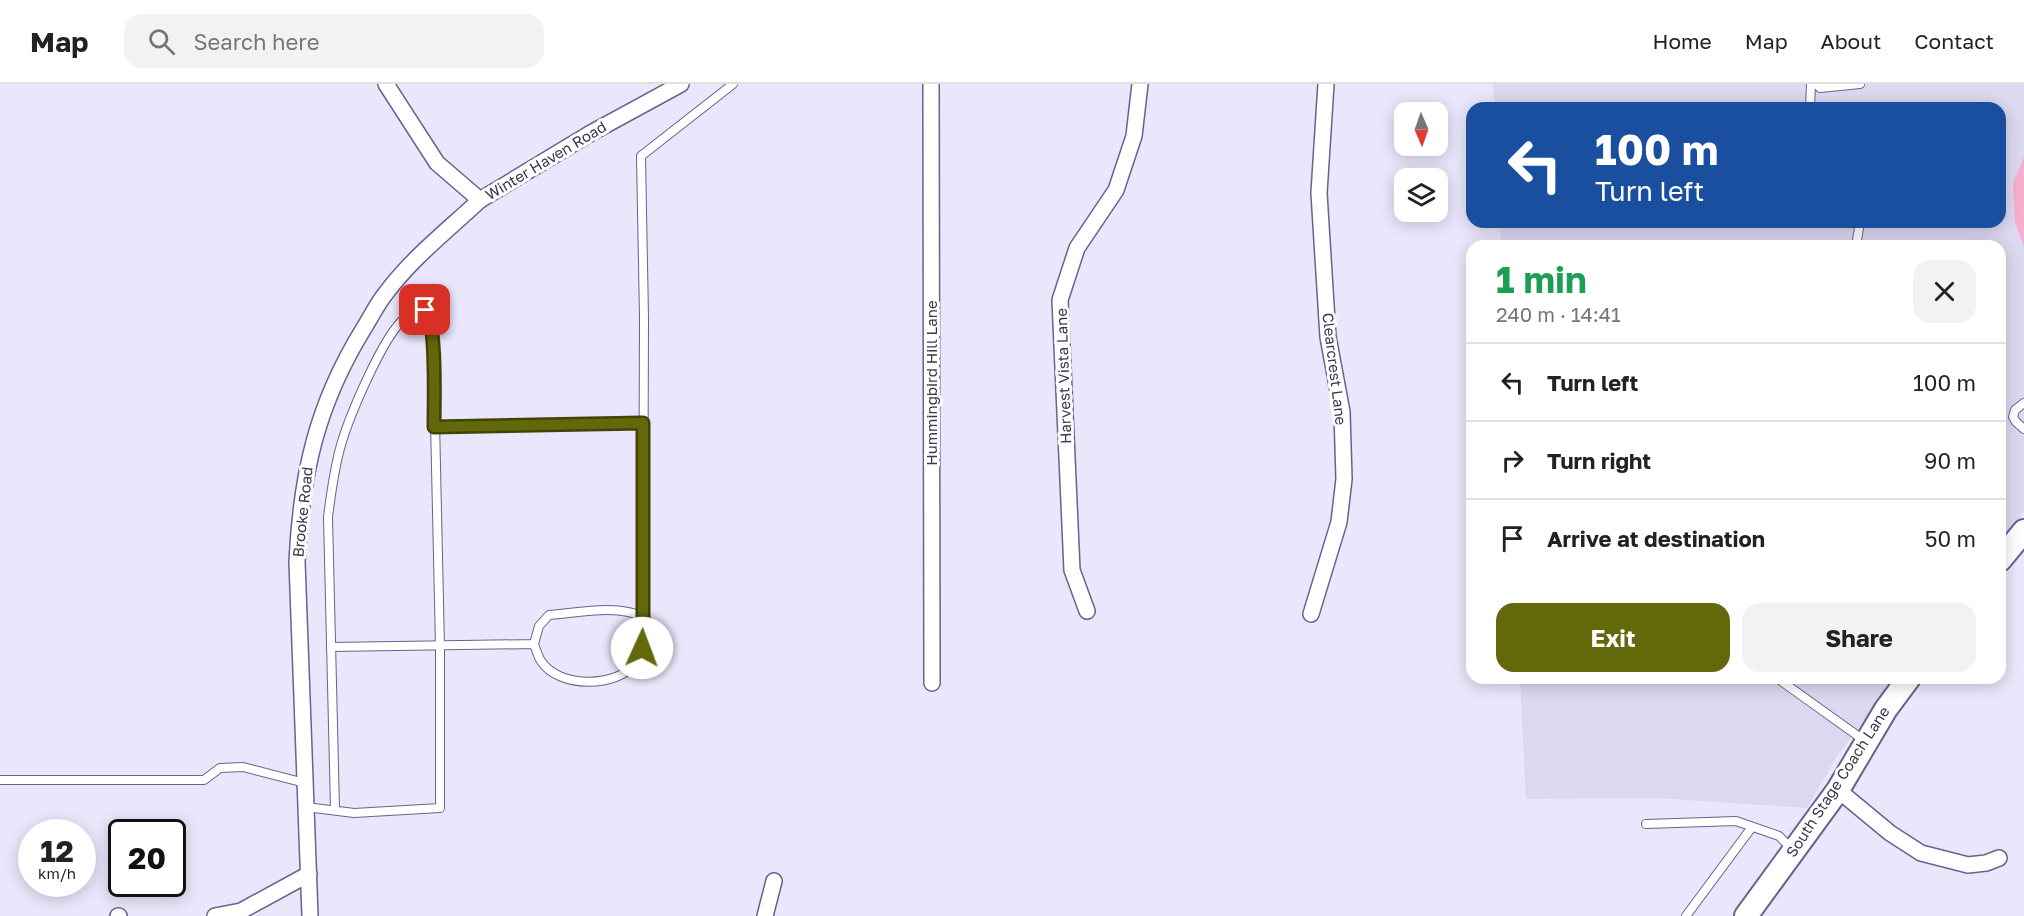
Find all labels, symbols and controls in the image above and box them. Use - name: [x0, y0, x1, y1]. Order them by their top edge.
- search box: [124, 14, 544, 68]
- text: Map: [30, 25, 88, 58]
- icon: search: [145, 25, 178, 58]
- text: Search here: [193, 28, 319, 55]
- text: Home: [1652, 28, 1712, 54]
- text: Map: [1745, 28, 1788, 54]
- text: About: [1821, 28, 1881, 54]
- text: Contact: [1914, 28, 1994, 54]
- north arrow: [1394, 102, 1448, 156]
- map controls: [1394, 102, 1448, 222]
- street label: Winter Haven Road: [482, 117, 609, 203]
- text: 100 m: [1595, 124, 1718, 174]
- icon: left: [1496, 126, 1574, 204]
- button: layers: [1394, 168, 1448, 222]
- text: Turn left: [1595, 175, 1704, 207]
- text: 1 min: [1496, 258, 1587, 301]
- button: close: [1913, 260, 1976, 323]
- pin: [399, 284, 450, 335]
- icon: arrive: [408, 293, 441, 326]
- street label: Hummingbird Hill Lane: [922, 300, 940, 466]
- text: 240 m · 14:41: [1496, 302, 1621, 326]
- street label: Harvest Vista Lane: [1052, 307, 1074, 444]
- street label: Clearcrest Lane: [1319, 312, 1351, 426]
- icon: left: [1496, 366, 1529, 399]
- text: Turn left: [1547, 369, 1638, 396]
- text: 100 m: [1913, 369, 1976, 396]
- icon: right: [1496, 444, 1529, 477]
- text: Turn right: [1547, 447, 1651, 474]
- text: 90 m: [1924, 447, 1976, 474]
- street label: Brooke Road: [288, 466, 316, 558]
- icon: arrive: [1496, 522, 1529, 555]
- text: Arrive at destination: [1547, 525, 1765, 552]
- text: 50 m: [1925, 525, 1976, 552]
- button: Exit: [1496, 603, 1730, 672]
- button: Share: [1742, 603, 1976, 672]
- position arrow: [610, 616, 674, 680]
- street label: South Stage Coach Lane: [1782, 702, 1893, 860]
- speed limit sign: 20: [108, 819, 186, 897]
- text: 12: [40, 833, 74, 869]
- text: km/h: [38, 864, 76, 882]

